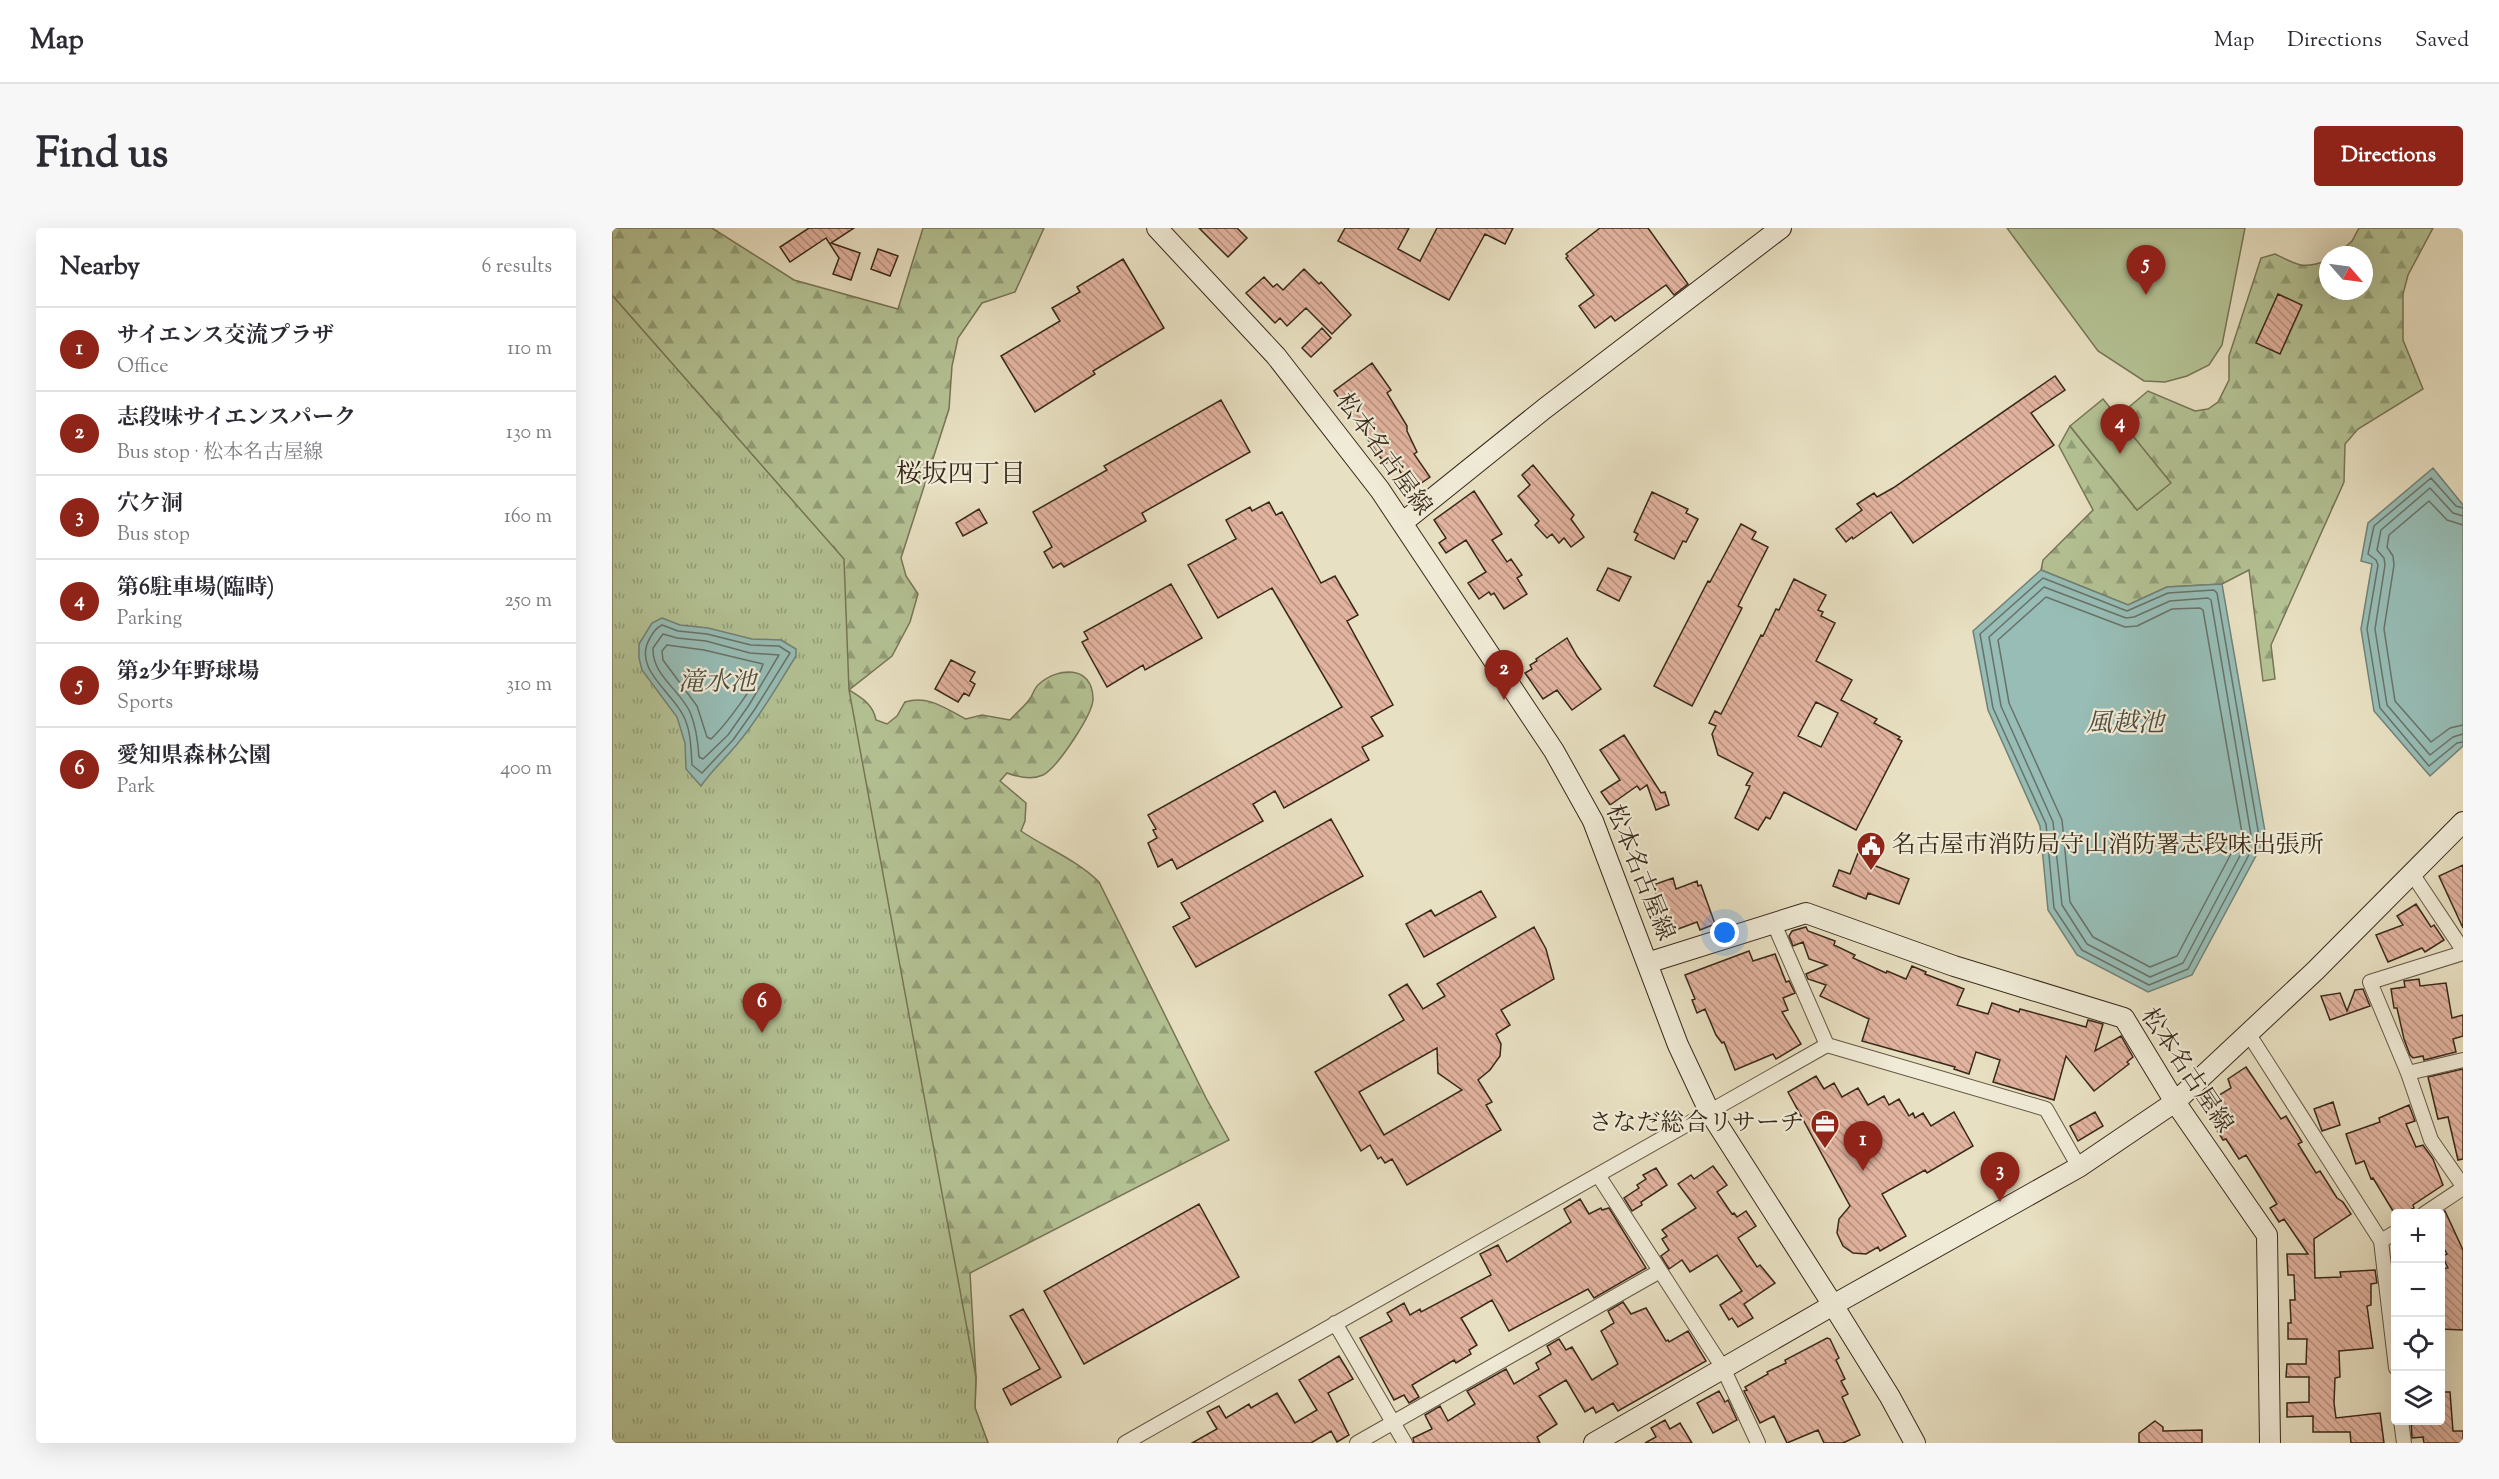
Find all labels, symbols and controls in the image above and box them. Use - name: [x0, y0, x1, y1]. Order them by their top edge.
- text: Map: [30, 21, 84, 61]
- text: Map: [2214, 26, 2254, 56]
- text: Directions: [2287, 26, 2382, 56]
- text: Saved: [2415, 26, 2469, 56]
- text: Find us: [36, 126, 168, 186]
- button: Directions: [2314, 126, 2463, 186]
- pin: 5: [2126, 245, 2165, 295]
- north arrow: [2319, 246, 2373, 300]
- text: Nearby: [60, 249, 140, 286]
- text: 6 results: [482, 253, 552, 282]
- text: サイエンス交流プラザ: [117, 321, 334, 353]
- text: 1: [76, 335, 83, 364]
- text: 110 m: [507, 335, 552, 364]
- text: Office: [117, 353, 169, 382]
- street label: 松本名古屋線: [1327, 387, 1439, 523]
- text: 志段味サイエンスパーク: [117, 403, 356, 435]
- pin: 4: [2100, 404, 2140, 454]
- text: 2: [75, 419, 84, 448]
- text: 130 m: [506, 419, 552, 448]
- text: Bus stop · 松本名古屋線: [117, 439, 323, 468]
- district label: 桜坂四丁目: [896, 457, 1026, 494]
- text: 穴ケ洞: [117, 489, 183, 521]
- text: 3: [75, 503, 84, 532]
- text: 160 m: [504, 503, 552, 532]
- text: Bus stop: [117, 521, 190, 550]
- text: 第6駐車場(臨時): [117, 573, 274, 605]
- text: 4: [74, 587, 85, 616]
- text: 250 m: [504, 587, 552, 616]
- text: Parking: [117, 605, 182, 634]
- pin: 2: [1484, 650, 1524, 700]
- text: 第2少年野球場: [117, 657, 259, 689]
- water label: 滝水池: [678, 665, 759, 702]
- text: 5: [76, 671, 83, 700]
- text: 310 m: [506, 671, 552, 700]
- text: Sports: [117, 689, 173, 718]
- water label: 風越池: [2086, 706, 2167, 743]
- text: 愛知県森林公園: [117, 741, 271, 773]
- text: 6: [75, 755, 84, 784]
- text: 400 m: [500, 755, 552, 784]
- text: Park: [117, 773, 155, 802]
- street label: 松本名古屋線: [1596, 800, 1682, 946]
- place label: 名古屋市消防局守山消防署志段味出張所: [1892, 829, 2324, 863]
- public building icon: 名古屋市消防局守山消防署志段味出張所: [1855, 830, 1887, 872]
- your location: [1710, 918, 1739, 947]
- pin: 6: [742, 984, 782, 1033]
- street label: 松本名古屋線: [2132, 1002, 2240, 1140]
- place label: さなだ総合リサーチ: [1588, 1107, 1804, 1141]
- office icon: さなだ総合リサーチ: [1809, 1108, 1841, 1150]
- pin: 1: [1844, 1122, 1882, 1171]
- pin: 3: [1980, 1152, 2020, 1202]
- map controls: [2391, 1209, 2445, 1425]
- button: +: [2391, 1209, 2445, 1263]
- button: −: [2391, 1263, 2445, 1317]
- button: locate: [2391, 1317, 2445, 1371]
- button: layers: [2391, 1371, 2445, 1425]

